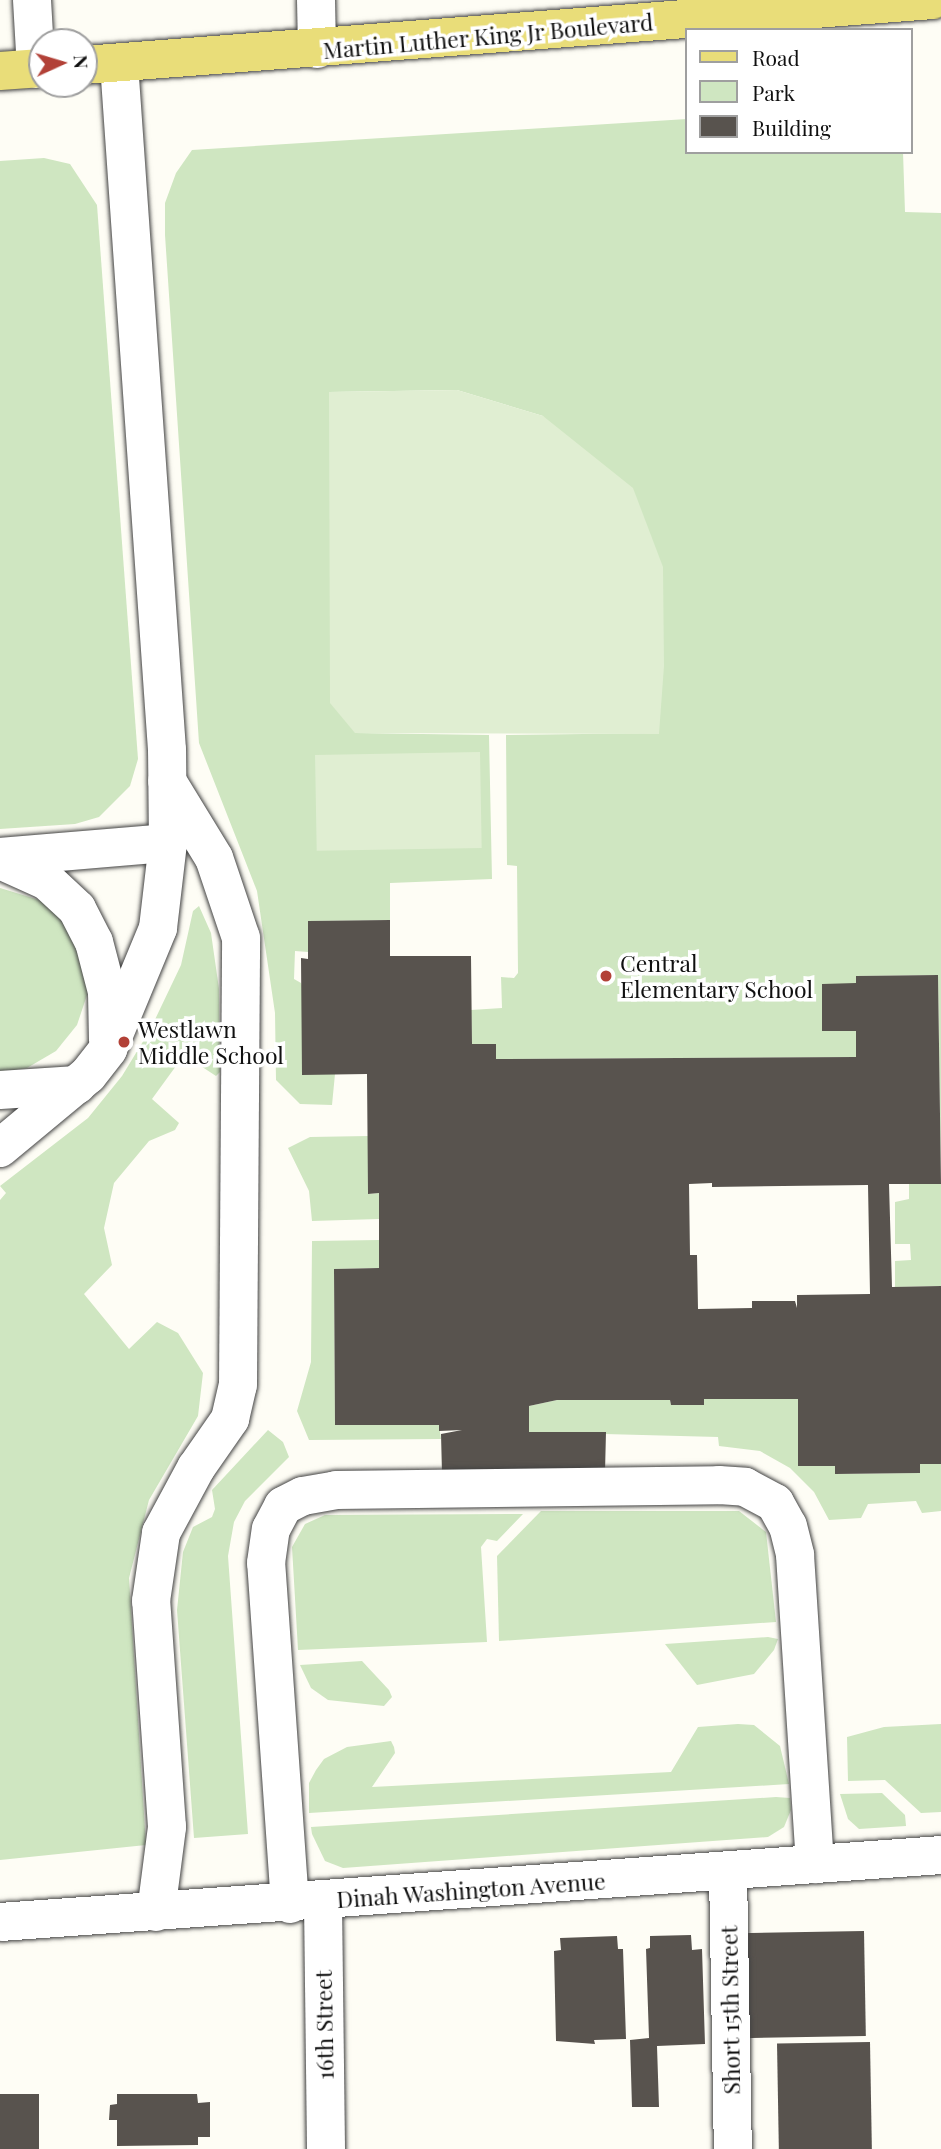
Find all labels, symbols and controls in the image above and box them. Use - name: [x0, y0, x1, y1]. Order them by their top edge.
- street label: Martin Luther King Jr Boulevard: [321, 8, 655, 64]
- north arrow: [28, 28, 98, 98]
- legend: [685, 28, 913, 154]
- text: Road: [752, 43, 800, 71]
- text: N: [69, 54, 95, 69]
- text: Park: [752, 78, 795, 106]
- text: Building: [752, 113, 831, 141]
- place label: Central Elementary School: [620, 949, 814, 1003]
- marker: Central Elementary School: [598, 968, 614, 984]
- place label: Westlawn Middle School: [138, 1015, 284, 1069]
- marker: Westlawn Middle School: [116, 1034, 132, 1050]
- street label: Dinah Washington Avenue: [335, 1867, 607, 1913]
- street label: Short 15th Street: [715, 1925, 745, 2095]
- street label: 16th Street: [309, 1970, 339, 2080]

